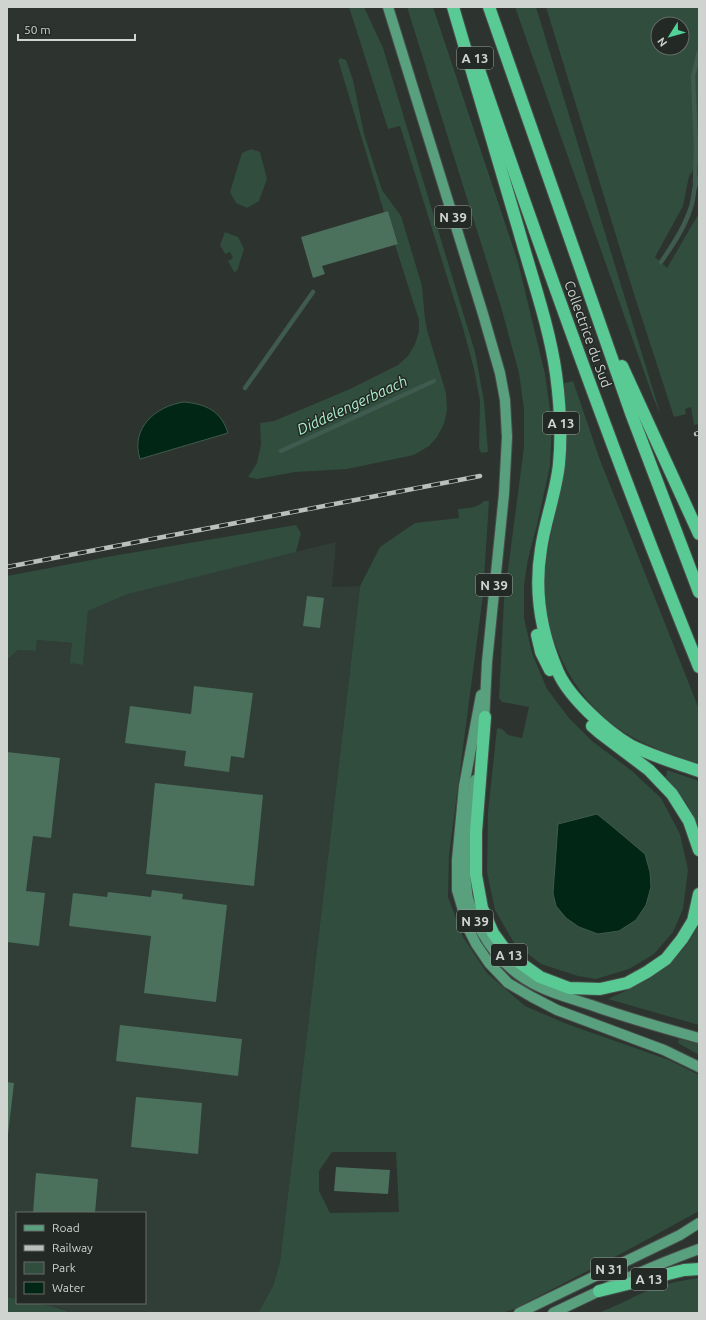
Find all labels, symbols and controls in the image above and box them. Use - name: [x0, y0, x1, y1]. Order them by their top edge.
- scale bar: [18, 16, 135, 42]
- north arrow: [650, 16, 690, 56]
- text: 50 m: [24, 23, 51, 36]
- text: N: [655, 35, 669, 49]
- road number: A 13: [457, 47, 493, 69]
- road number: N 39: [435, 206, 471, 228]
- street label: Collectrice du Sud: [561, 278, 615, 390]
- water label: Diddelengerbaach: [294, 372, 410, 438]
- road number: A 13: [543, 412, 579, 434]
- road number: N 39: [476, 574, 512, 596]
- road number: N 39: [457, 910, 493, 932]
- road number: A 13: [491, 944, 527, 966]
- legend: [16, 1212, 146, 1304]
- text: Road: [52, 1221, 80, 1234]
- text: Railway: [52, 1241, 93, 1254]
- road number: N 31: [591, 1258, 627, 1280]
- text: Park: [52, 1261, 76, 1274]
- road number: A 13: [631, 1268, 667, 1290]
- text: Water: [52, 1281, 85, 1294]

